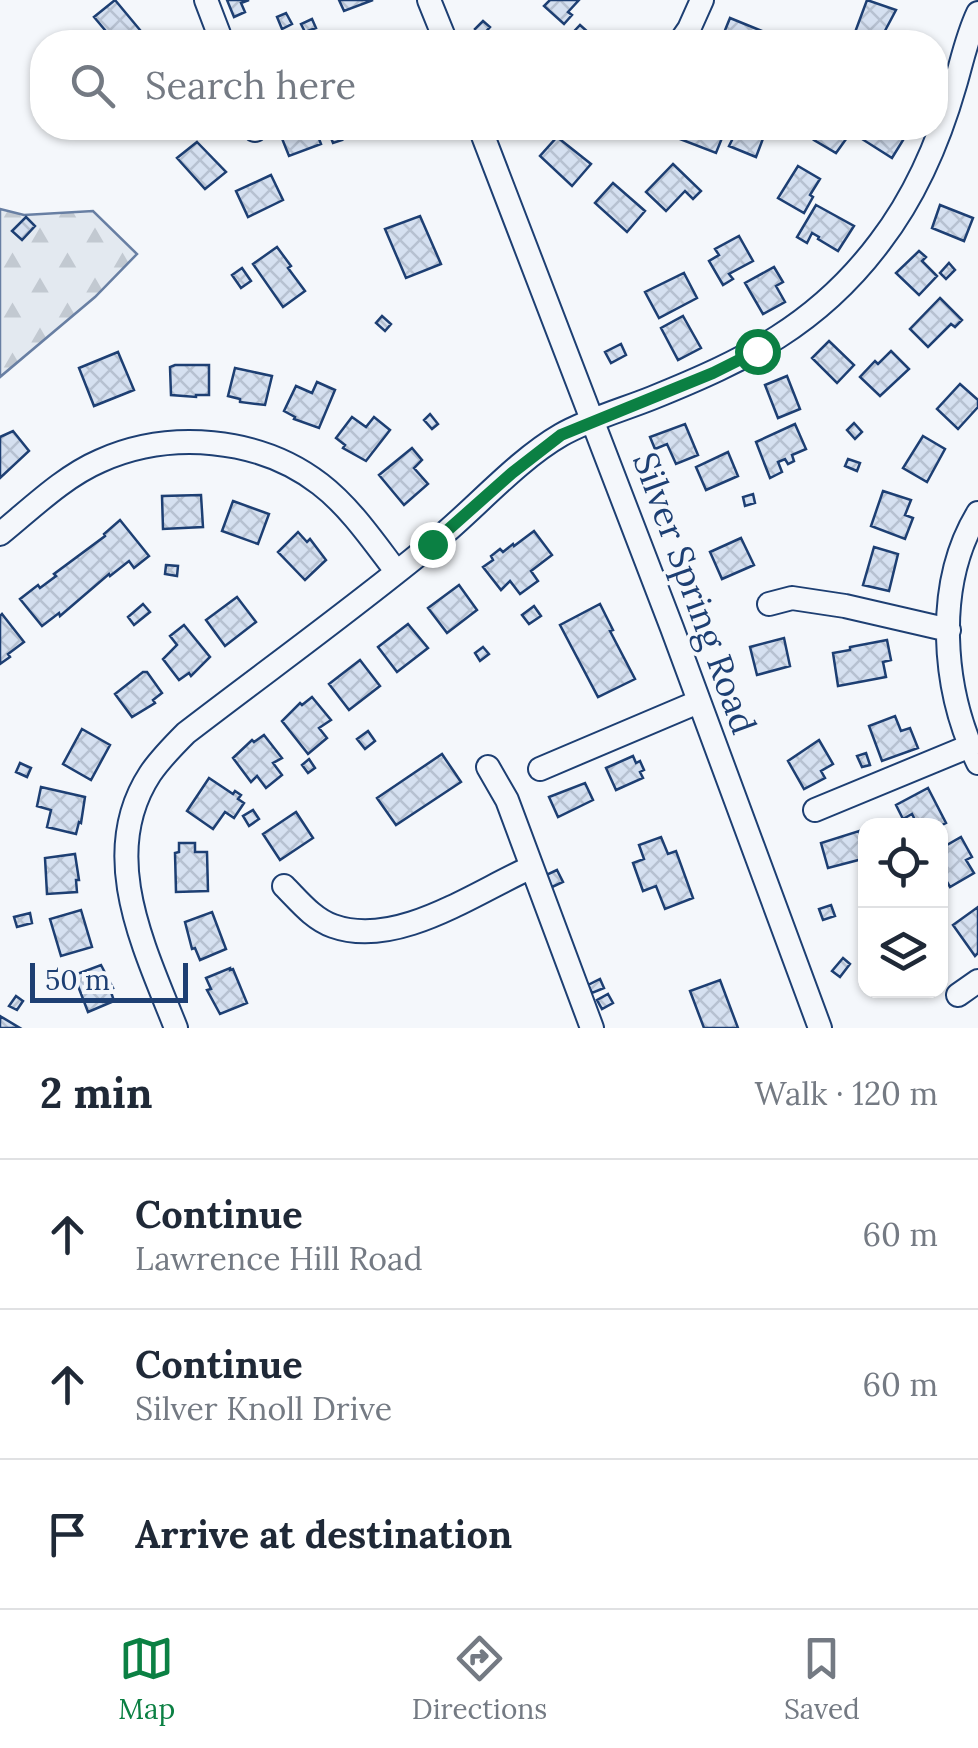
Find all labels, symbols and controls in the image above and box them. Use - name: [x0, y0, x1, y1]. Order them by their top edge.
- search box: [30, 30, 948, 140]
- icon: search: [65, 58, 120, 113]
- text: Search here: [145, 61, 356, 109]
- route start: [735, 329, 781, 375]
- street label: Silver Spring Road: [623, 446, 767, 740]
- route end: [410, 522, 456, 568]
- map controls: [858, 818, 948, 998]
- button: locate: [858, 818, 948, 908]
- button: layers: [858, 908, 948, 998]
- scale bar: [30, 958, 188, 1003]
- text: 50 m: [45, 962, 110, 998]
- text: 2 min: [40, 1066, 153, 1120]
- text: Walk · 120 m: [754, 1073, 938, 1114]
- text: Continue: [135, 1190, 303, 1238]
- icon: ahead: [40, 1207, 95, 1262]
- text: 60 m: [863, 1214, 938, 1255]
- text: Lawrence Hill Road: [135, 1238, 423, 1279]
- text: Continue: [135, 1340, 303, 1388]
- icon: ahead: [40, 1357, 95, 1412]
- text: 60 m: [863, 1364, 938, 1405]
- text: Silver Knoll Drive: [135, 1388, 392, 1429]
- icon: arrive: [40, 1507, 95, 1562]
- text: Arrive at destination: [135, 1510, 512, 1558]
- tab: Map: [118, 1631, 175, 1727]
- tab: Directions: [412, 1631, 547, 1727]
- tab: Saved: [784, 1631, 860, 1727]

